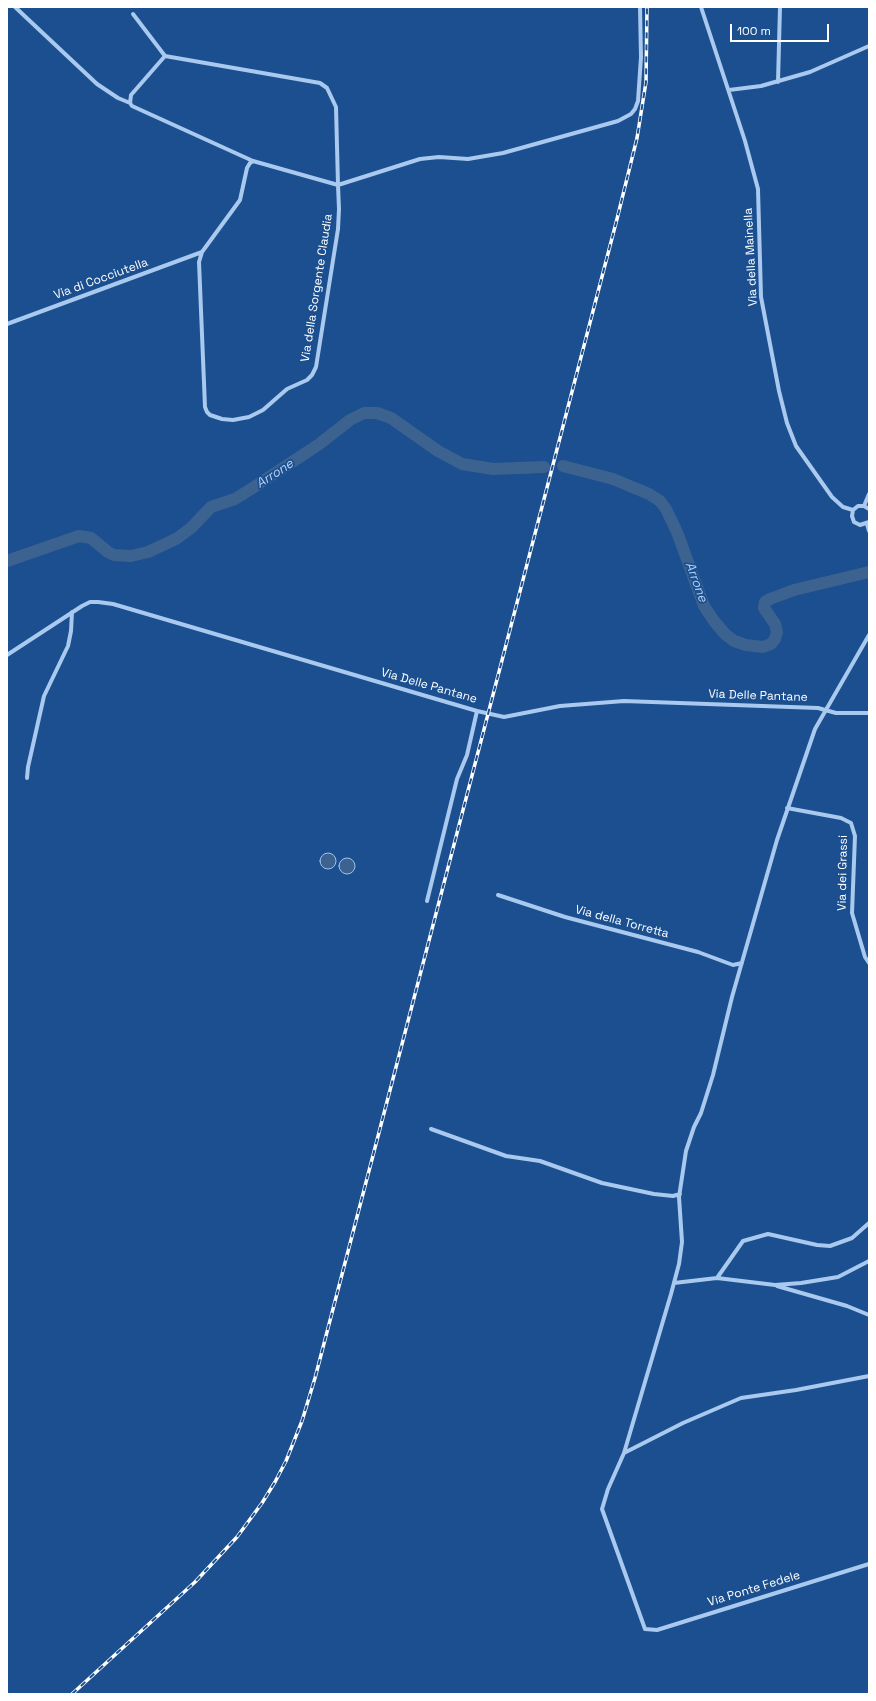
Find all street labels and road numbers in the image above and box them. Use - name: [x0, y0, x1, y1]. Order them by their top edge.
- street label: Via della Mainella: [741, 207, 761, 307]
- street label: Via della Sorgente Claudia: [298, 213, 336, 363]
- street label: Via di Cocciutella: [52, 255, 150, 303]
- street label: Via Delle Pantane: [379, 665, 479, 707]
- street label: Via Delle Pantane: [708, 687, 808, 705]
- street label: Via dei Grassi: [835, 835, 851, 911]
- street label: Via della Torretta: [574, 903, 670, 941]
- street label: Via Ponte Fedele: [706, 1568, 802, 1610]

